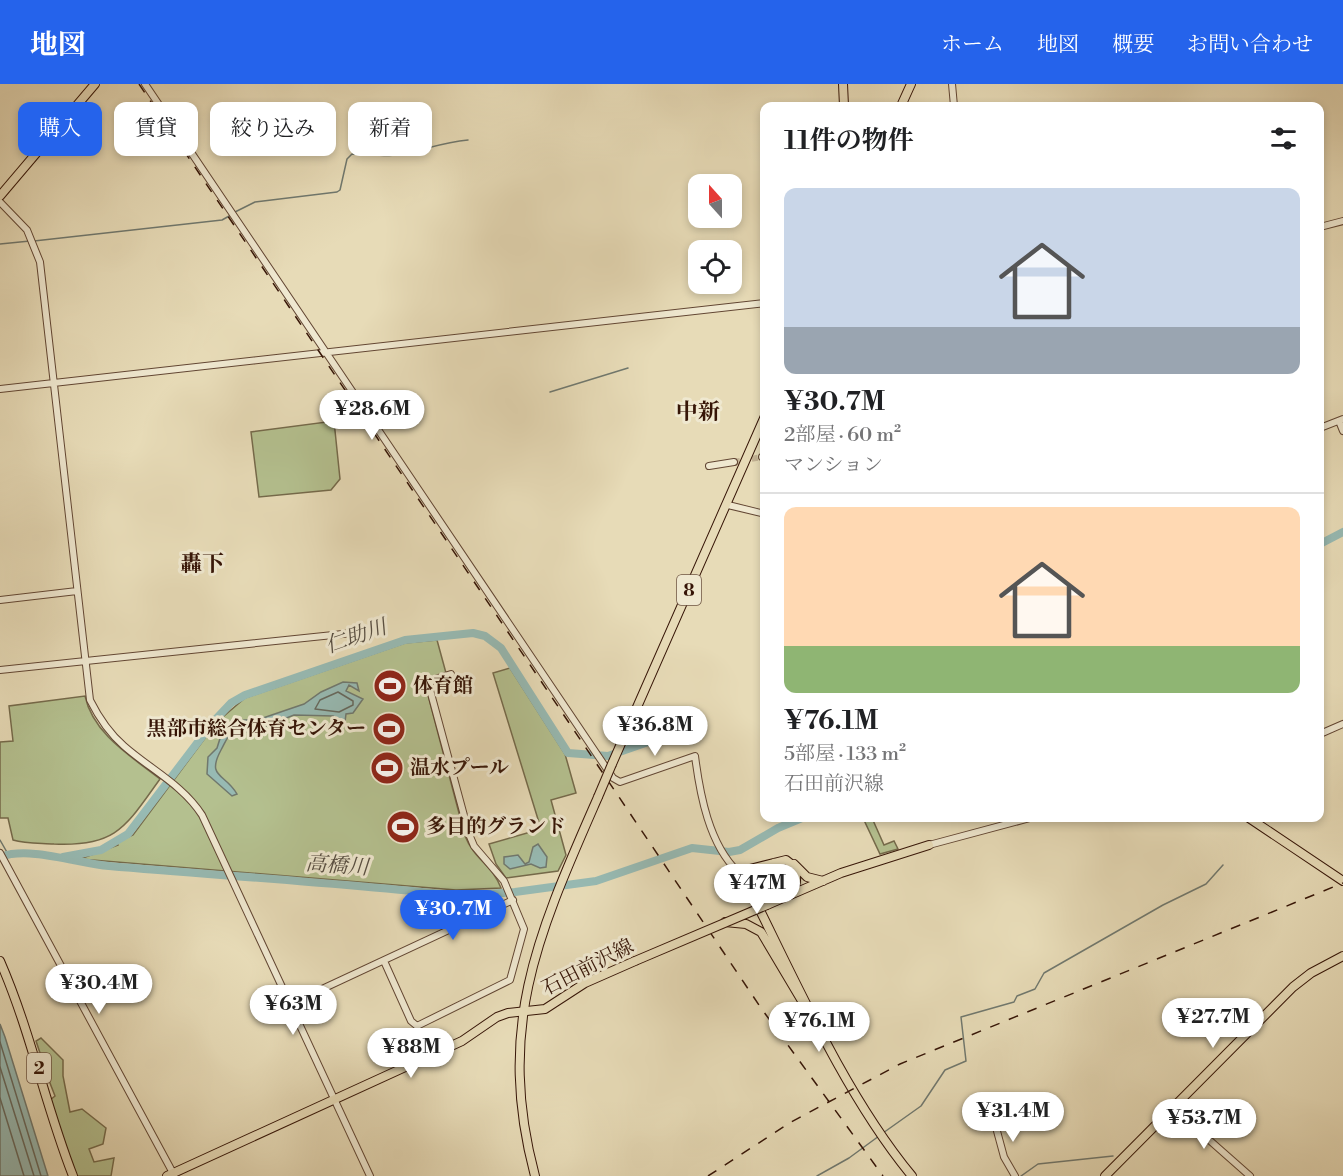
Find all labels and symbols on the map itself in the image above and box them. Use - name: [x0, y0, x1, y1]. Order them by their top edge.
- north arrow: [688, 174, 742, 228]
- pin: ¥28.6M: [323, 390, 421, 441]
- district label: 中新: [676, 399, 720, 426]
- district label: 轟下: [180, 551, 224, 578]
- road number: 8: [677, 575, 701, 605]
- water label: 仁助川: [322, 614, 392, 660]
- sports icon: 体育館: [372, 668, 408, 704]
- place label: 体育館: [413, 674, 473, 699]
- pin: ¥36.8M: [606, 706, 704, 757]
- sports icon: 黒部市総合体育センター: [371, 711, 407, 747]
- place label: 黒部市総合体育センター: [147, 717, 366, 742]
- sports icon: 温水プール: [369, 750, 405, 786]
- place label: 温水プール: [410, 756, 509, 781]
- sports icon: 多目的グランド: [385, 809, 421, 845]
- place label: 多目的グランド: [426, 815, 566, 840]
- water label: 高橋川: [305, 851, 371, 881]
- pin: ¥47M: [721, 864, 793, 915]
- pin: ¥30.7M: [404, 890, 502, 941]
- street label: 石田前沢線: [538, 934, 638, 1002]
- pin: ¥30.4M: [50, 964, 148, 1015]
- pin: ¥63M: [257, 985, 329, 1036]
- pin: ¥27.7M: [1164, 998, 1262, 1049]
- pin: ¥76.1M: [770, 1002, 868, 1053]
- pin: ¥88M: [375, 1028, 447, 1079]
- road number: 2: [27, 1053, 51, 1083]
- pin: ¥31.4M: [964, 1092, 1062, 1143]
- pin: ¥53.7M: [1155, 1099, 1253, 1150]

